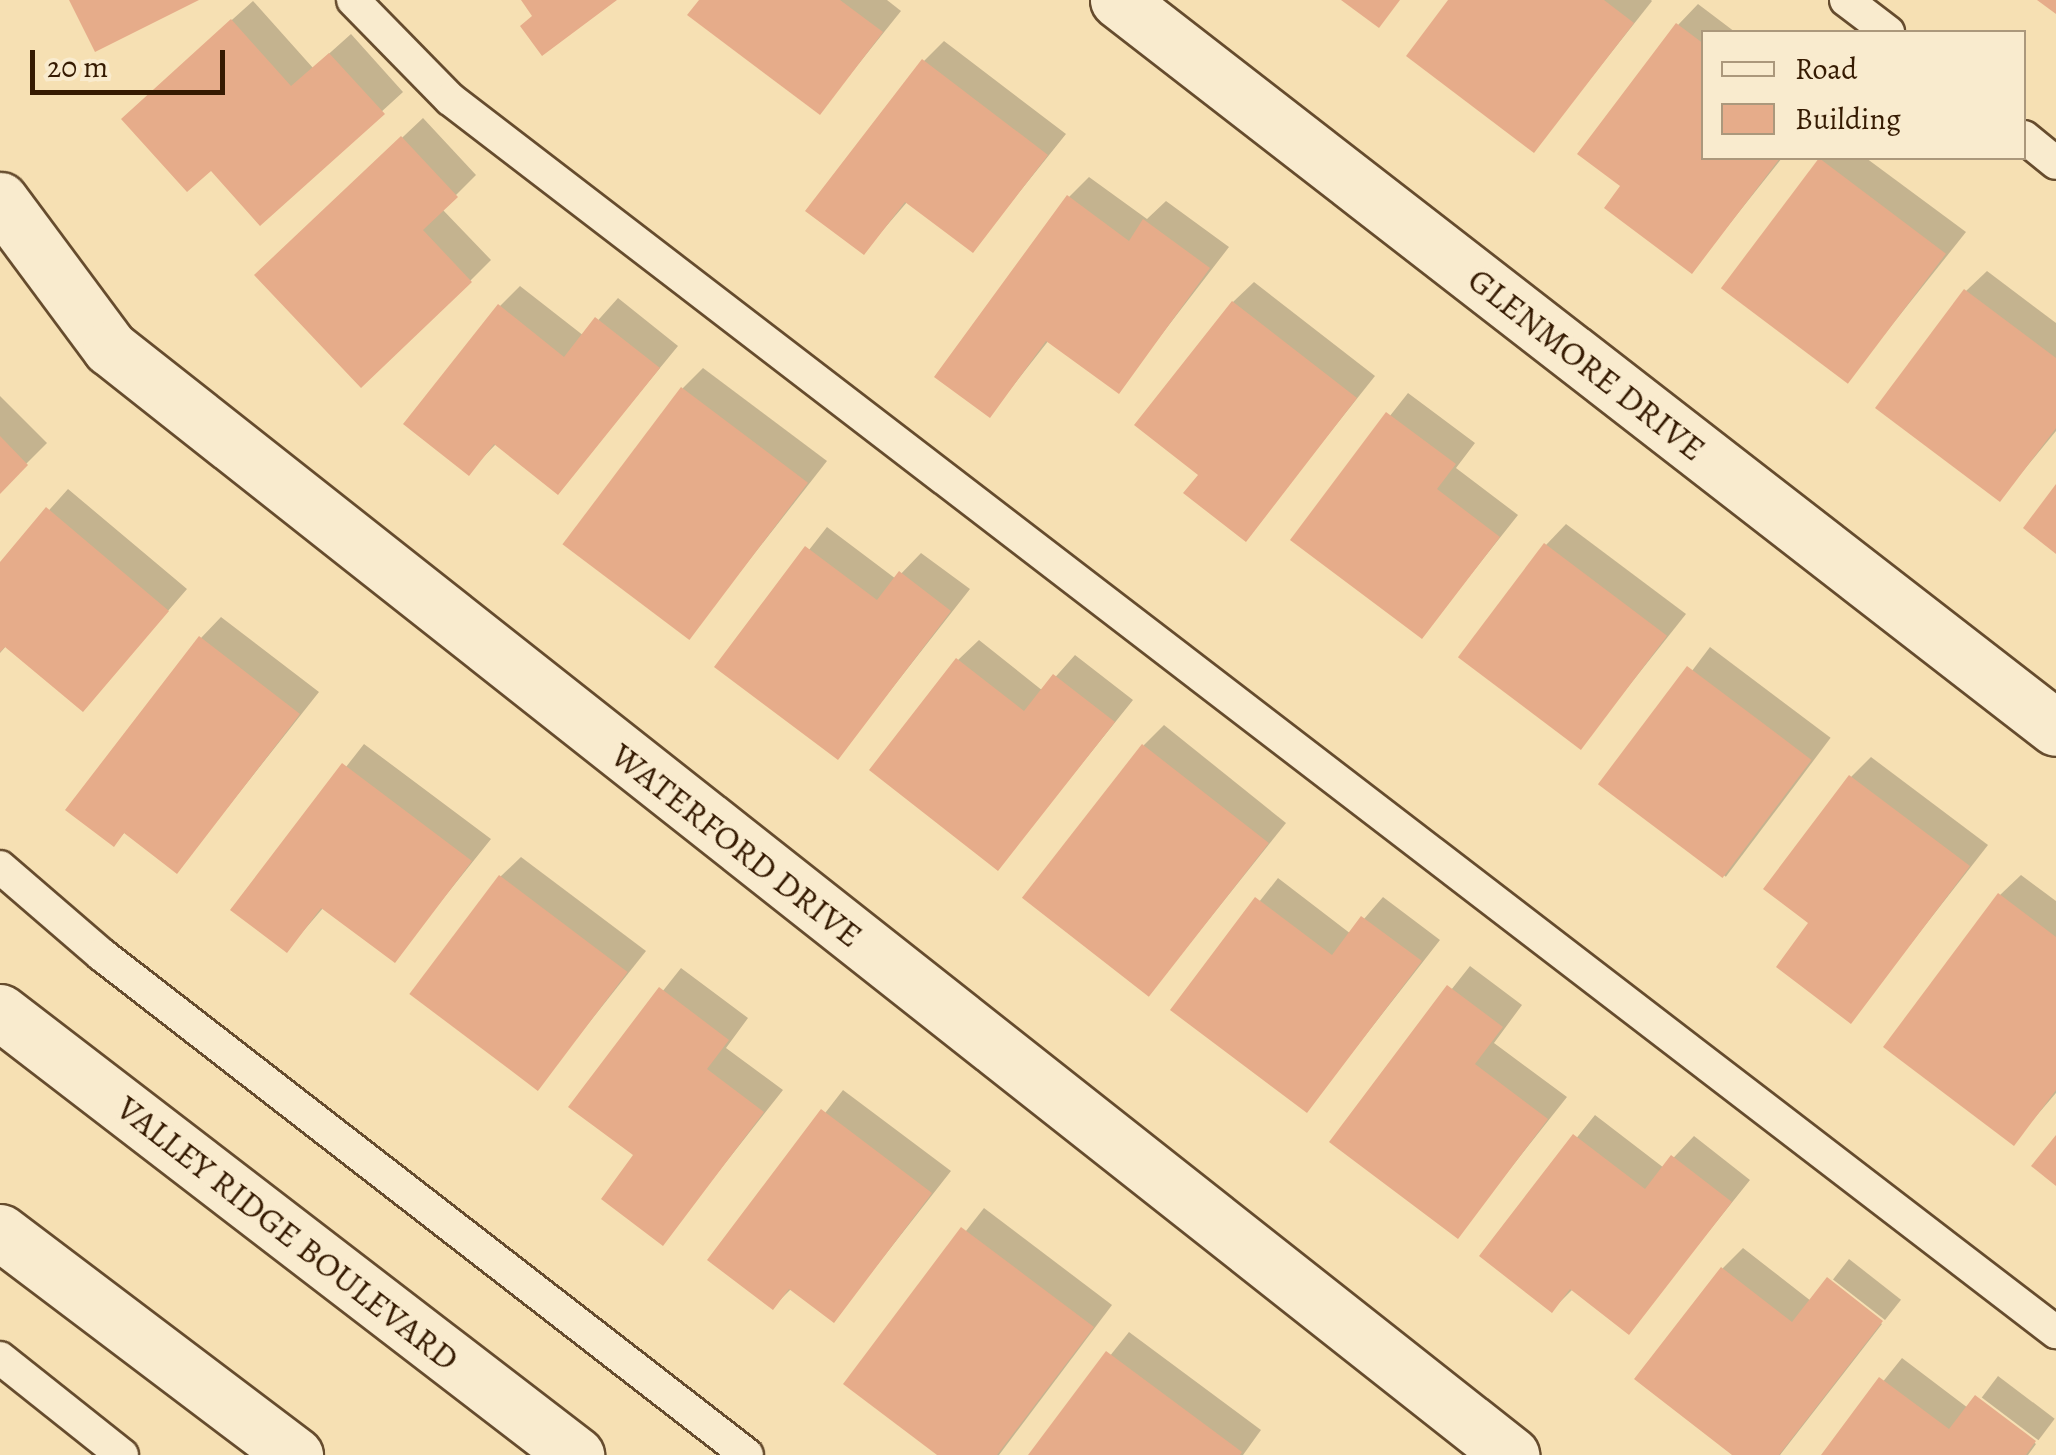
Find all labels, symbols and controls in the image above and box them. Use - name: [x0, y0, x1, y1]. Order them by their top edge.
- scale bar: [35, 30, 230, 92]
- legend: [1701, 30, 2026, 160]
- text: 20 m: [47, 47, 108, 87]
- text: Road: [1795, 49, 1857, 89]
- text: Building: [1795, 99, 1901, 139]
- street label: GLENMORE DRIVE: [1460, 258, 1714, 470]
- street label: WATERFORD DRIVE: [603, 734, 871, 956]
- street label: VALLEY RIDGE BOULEVARD: [109, 1086, 467, 1380]

